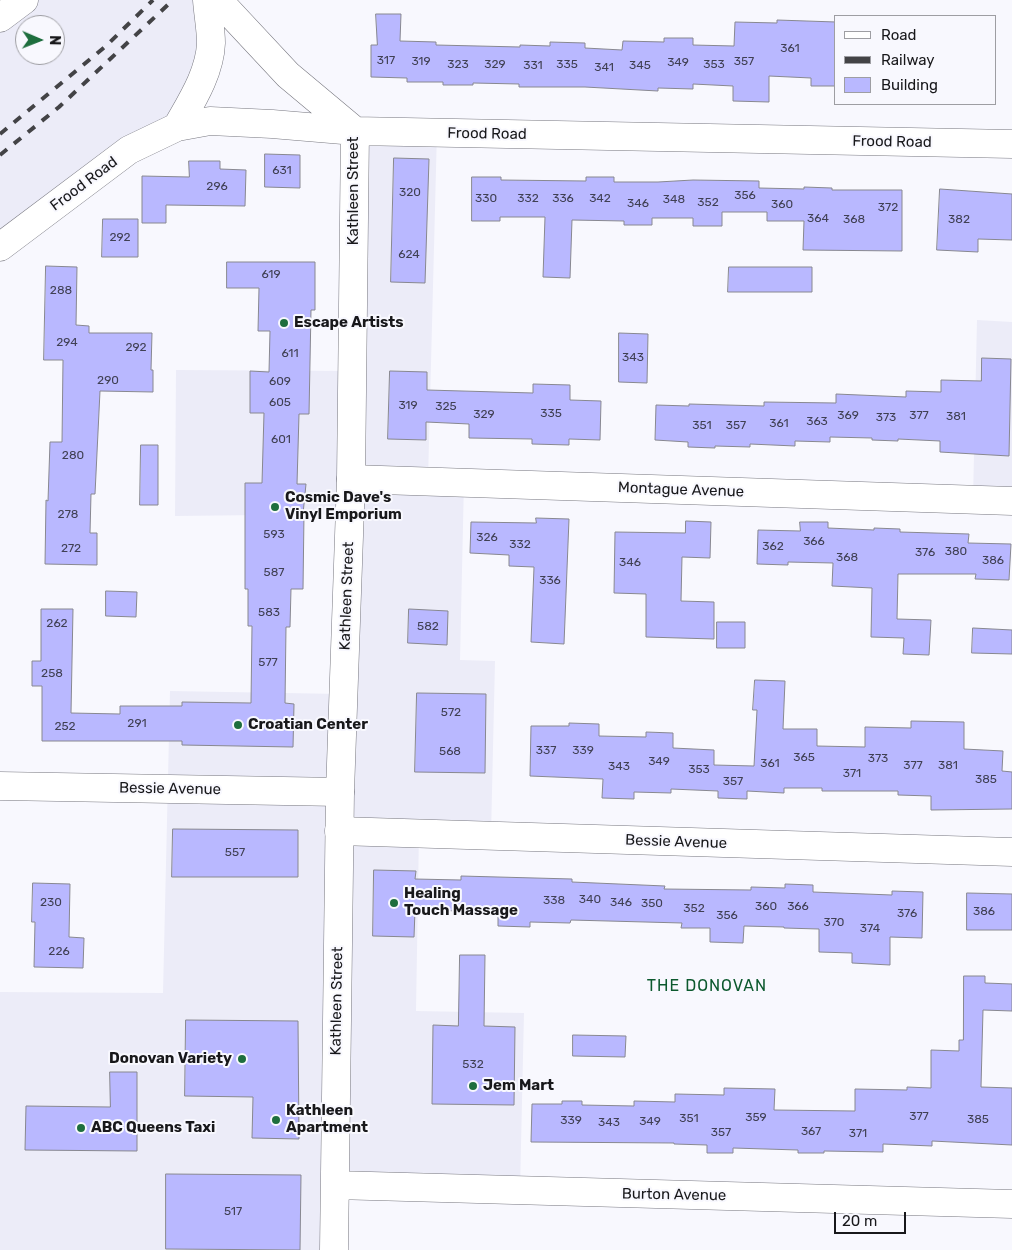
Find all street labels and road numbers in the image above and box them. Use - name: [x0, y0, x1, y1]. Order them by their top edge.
- street label: Frood Road: [447, 124, 527, 144]
- street label: Frood Road: [852, 132, 932, 152]
- street label: Kathleen Street: [345, 137, 363, 245]
- street label: Frood Road: [47, 153, 121, 215]
- street label: Montague Avenue: [618, 479, 744, 501]
- street label: Kathleen Street: [336, 541, 358, 651]
- street label: Bessie Avenue: [119, 779, 221, 799]
- street label: Bessie Avenue: [625, 831, 727, 853]
- street label: Kathleen Street: [327, 947, 347, 1055]
- street label: Burton Avenue: [622, 1185, 726, 1205]

